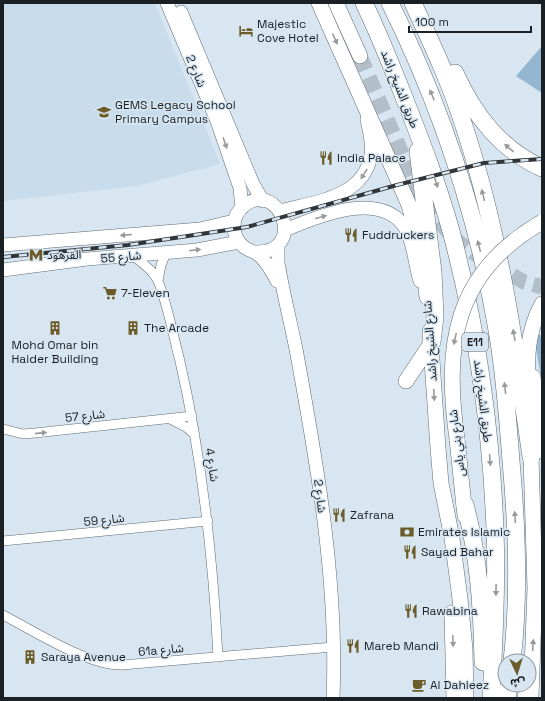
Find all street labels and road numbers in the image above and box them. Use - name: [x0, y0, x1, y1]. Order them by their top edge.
- street label: طريق الشيخ راشد: [376, 47, 423, 131]
- street label: شارع 2: [181, 52, 210, 90]
- street label: شارع 55: [100, 247, 142, 268]
- street label: شارع الشيخ راشد: [419, 300, 442, 382]
- road number: E11: [462, 333, 488, 351]
- street label: طريق الشيخ راشد: [469, 359, 496, 443]
- street label: شارع 57: [64, 406, 106, 427]
- street label: شارع بني ياس: [445, 408, 471, 477]
- street label: شارع 4: [200, 447, 223, 483]
- street label: شارع 2: [309, 478, 330, 514]
- street label: شارع 59: [83, 510, 125, 531]
- street label: 61a شارع: [138, 640, 185, 661]

